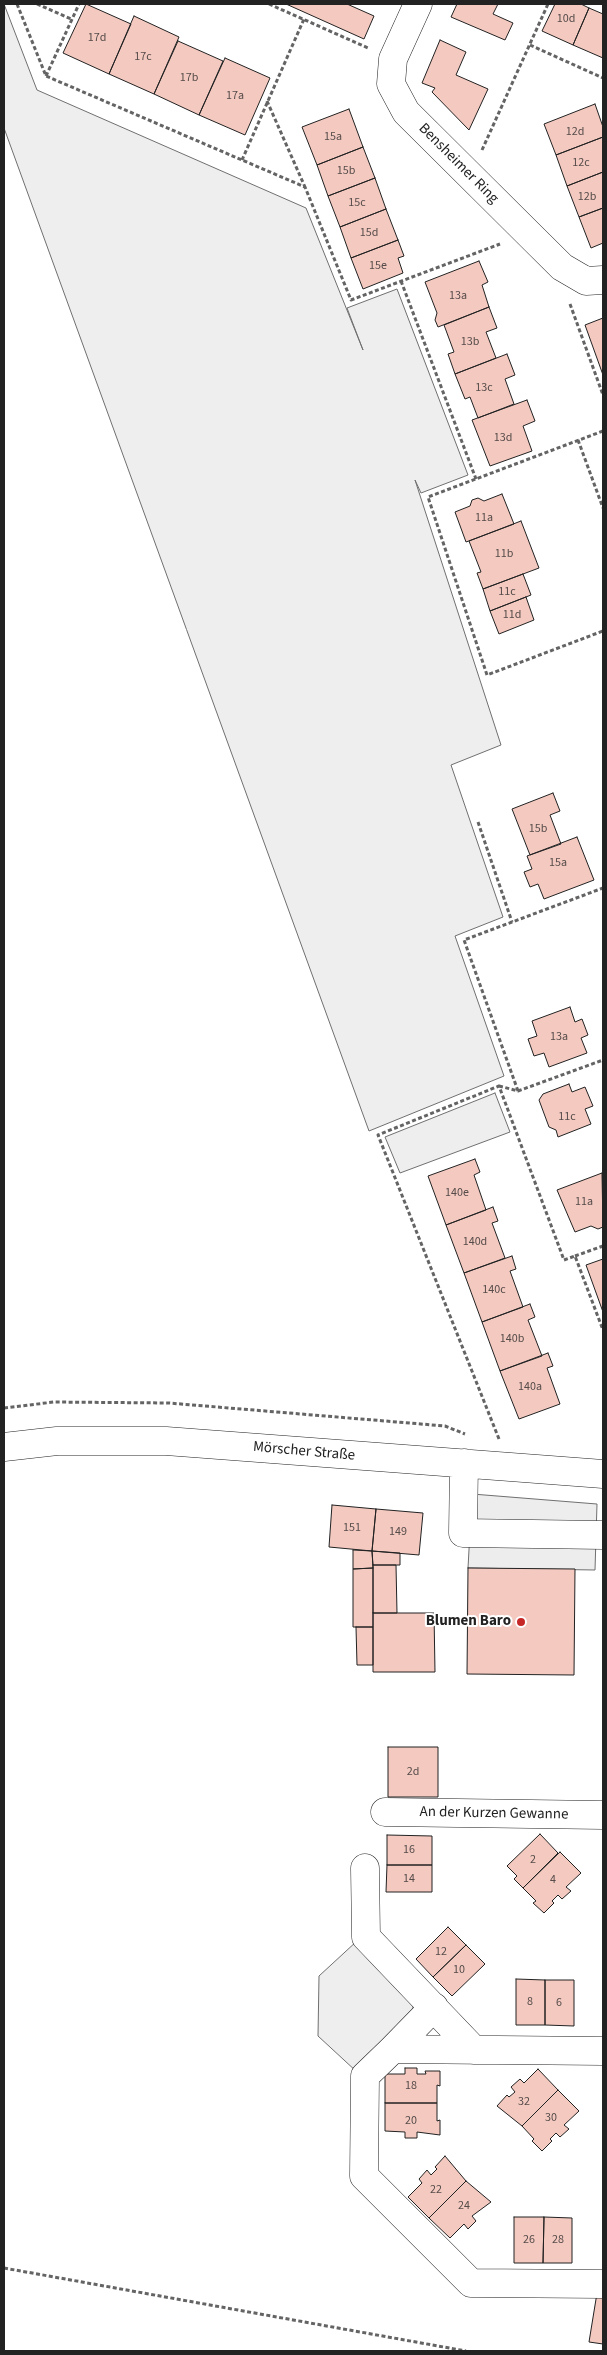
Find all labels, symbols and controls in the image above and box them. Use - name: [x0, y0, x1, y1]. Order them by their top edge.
- house number: 10d: [557, 12, 575, 26]
- house number: 17d: [88, 31, 106, 45]
- house number: 17c: [134, 50, 152, 64]
- house number: 17b: [180, 71, 198, 85]
- house number: 17a: [226, 89, 244, 103]
- street label: Bensheimer Ring: [414, 120, 502, 208]
- house number: 12d: [566, 125, 584, 139]
- house number: 15a: [324, 130, 342, 144]
- house number: 12c: [572, 156, 590, 170]
- house number: 15b: [337, 164, 355, 178]
- house number: 12b: [578, 190, 596, 204]
- house number: 15c: [348, 196, 366, 210]
- house number: 15d: [360, 226, 378, 240]
- house number: 15e: [369, 259, 387, 273]
- house number: 13a: [449, 289, 467, 303]
- house number: 13b: [461, 335, 479, 349]
- house number: 13c: [475, 381, 493, 395]
- house number: 13d: [494, 431, 512, 445]
- house number: 11a: [475, 511, 493, 525]
- house number: 11b: [495, 547, 513, 561]
- house number: 11c: [498, 585, 516, 599]
- house number: 11d: [503, 608, 521, 622]
- house number: 15b: [529, 822, 547, 836]
- house number: 15a: [549, 856, 567, 870]
- house number: 13a: [550, 1030, 568, 1044]
- house number: 11c: [558, 1110, 576, 1124]
- house number: 140e: [445, 1186, 469, 1200]
- house number: 11a: [575, 1195, 593, 1209]
- house number: 140d: [463, 1235, 487, 1249]
- house number: 140c: [482, 1283, 506, 1297]
- house number: 140b: [500, 1332, 524, 1346]
- house number: 140a: [518, 1380, 542, 1394]
- street label: Mörscher Straße: [252, 1439, 356, 1465]
- house number: 151: [343, 1521, 361, 1535]
- house number: 149: [389, 1525, 407, 1539]
- place label: Blumen Baro: [426, 1613, 511, 1631]
- marker: Blumen Baro: [515, 1616, 527, 1628]
- house number: 2d: [407, 1765, 419, 1779]
- street label: An der Kurzen Gewanne: [419, 1804, 569, 1824]
- house number: 16: [403, 1843, 415, 1857]
- house number: 2: [530, 1853, 536, 1867]
- house number: 14: [403, 1872, 415, 1886]
- house number: 4: [550, 1873, 556, 1887]
- house number: 12: [435, 1945, 447, 1959]
- house number: 10: [453, 1963, 465, 1977]
- house number: 8: [527, 1995, 533, 2009]
- house number: 6: [556, 1996, 562, 2010]
- house number: 18: [405, 2079, 417, 2093]
- house number: 32: [518, 2095, 530, 2109]
- house number: 30: [545, 2111, 557, 2125]
- house number: 20: [405, 2114, 417, 2128]
- house number: 22: [430, 2183, 442, 2197]
- house number: 24: [458, 2199, 470, 2213]
- house number: 26: [523, 2233, 535, 2247]
- house number: 28: [552, 2233, 564, 2247]

